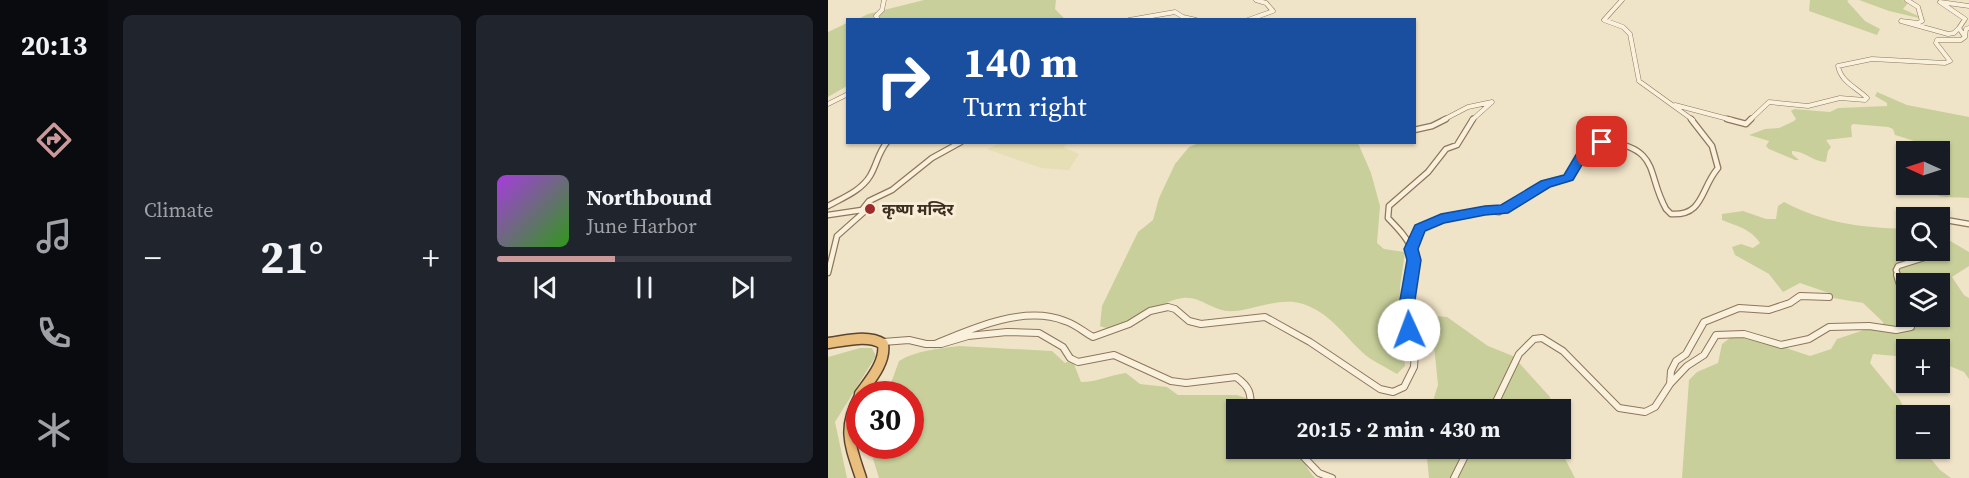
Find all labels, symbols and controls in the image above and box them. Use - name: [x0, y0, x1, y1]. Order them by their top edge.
- text: 20:13: [21, 27, 87, 64]
- text: 140 m: [963, 33, 1078, 91]
- icon: right: [864, 42, 942, 120]
- text: Turn right: [963, 88, 1087, 125]
- pin: [1576, 116, 1627, 167]
- icon: directions: [33, 119, 75, 161]
- icon: arrive: [1585, 125, 1618, 158]
- north arrow: [1896, 141, 1950, 195]
- map controls: [1896, 141, 1950, 459]
- text: Northbound: [587, 182, 712, 212]
- text: Climate: [144, 196, 213, 224]
- place label: कृष्ण मन्दिर: [882, 198, 954, 220]
- marker: कृष्ण मन्दिर: [863, 202, 877, 216]
- button: search: [1896, 207, 1950, 261]
- text: June Harbor: [587, 212, 697, 240]
- icon: music: [33, 215, 75, 257]
- text: 21°: [260, 226, 324, 288]
- text: −: [144, 235, 162, 280]
- text: +: [422, 235, 439, 280]
- icon: previous: [529, 271, 562, 304]
- icon: pause: [628, 271, 661, 304]
- icon: next: [726, 271, 759, 304]
- button: layers: [1896, 273, 1950, 327]
- position arrow: [1377, 298, 1441, 362]
- icon: phone: [33, 312, 75, 354]
- button: +: [1896, 339, 1950, 393]
- speed limit sign: 30: [846, 381, 924, 459]
- button: −: [1896, 405, 1950, 459]
- icon: climate: [33, 409, 75, 451]
- text: 20:15 · 2 min · 430 m: [1297, 414, 1500, 444]

